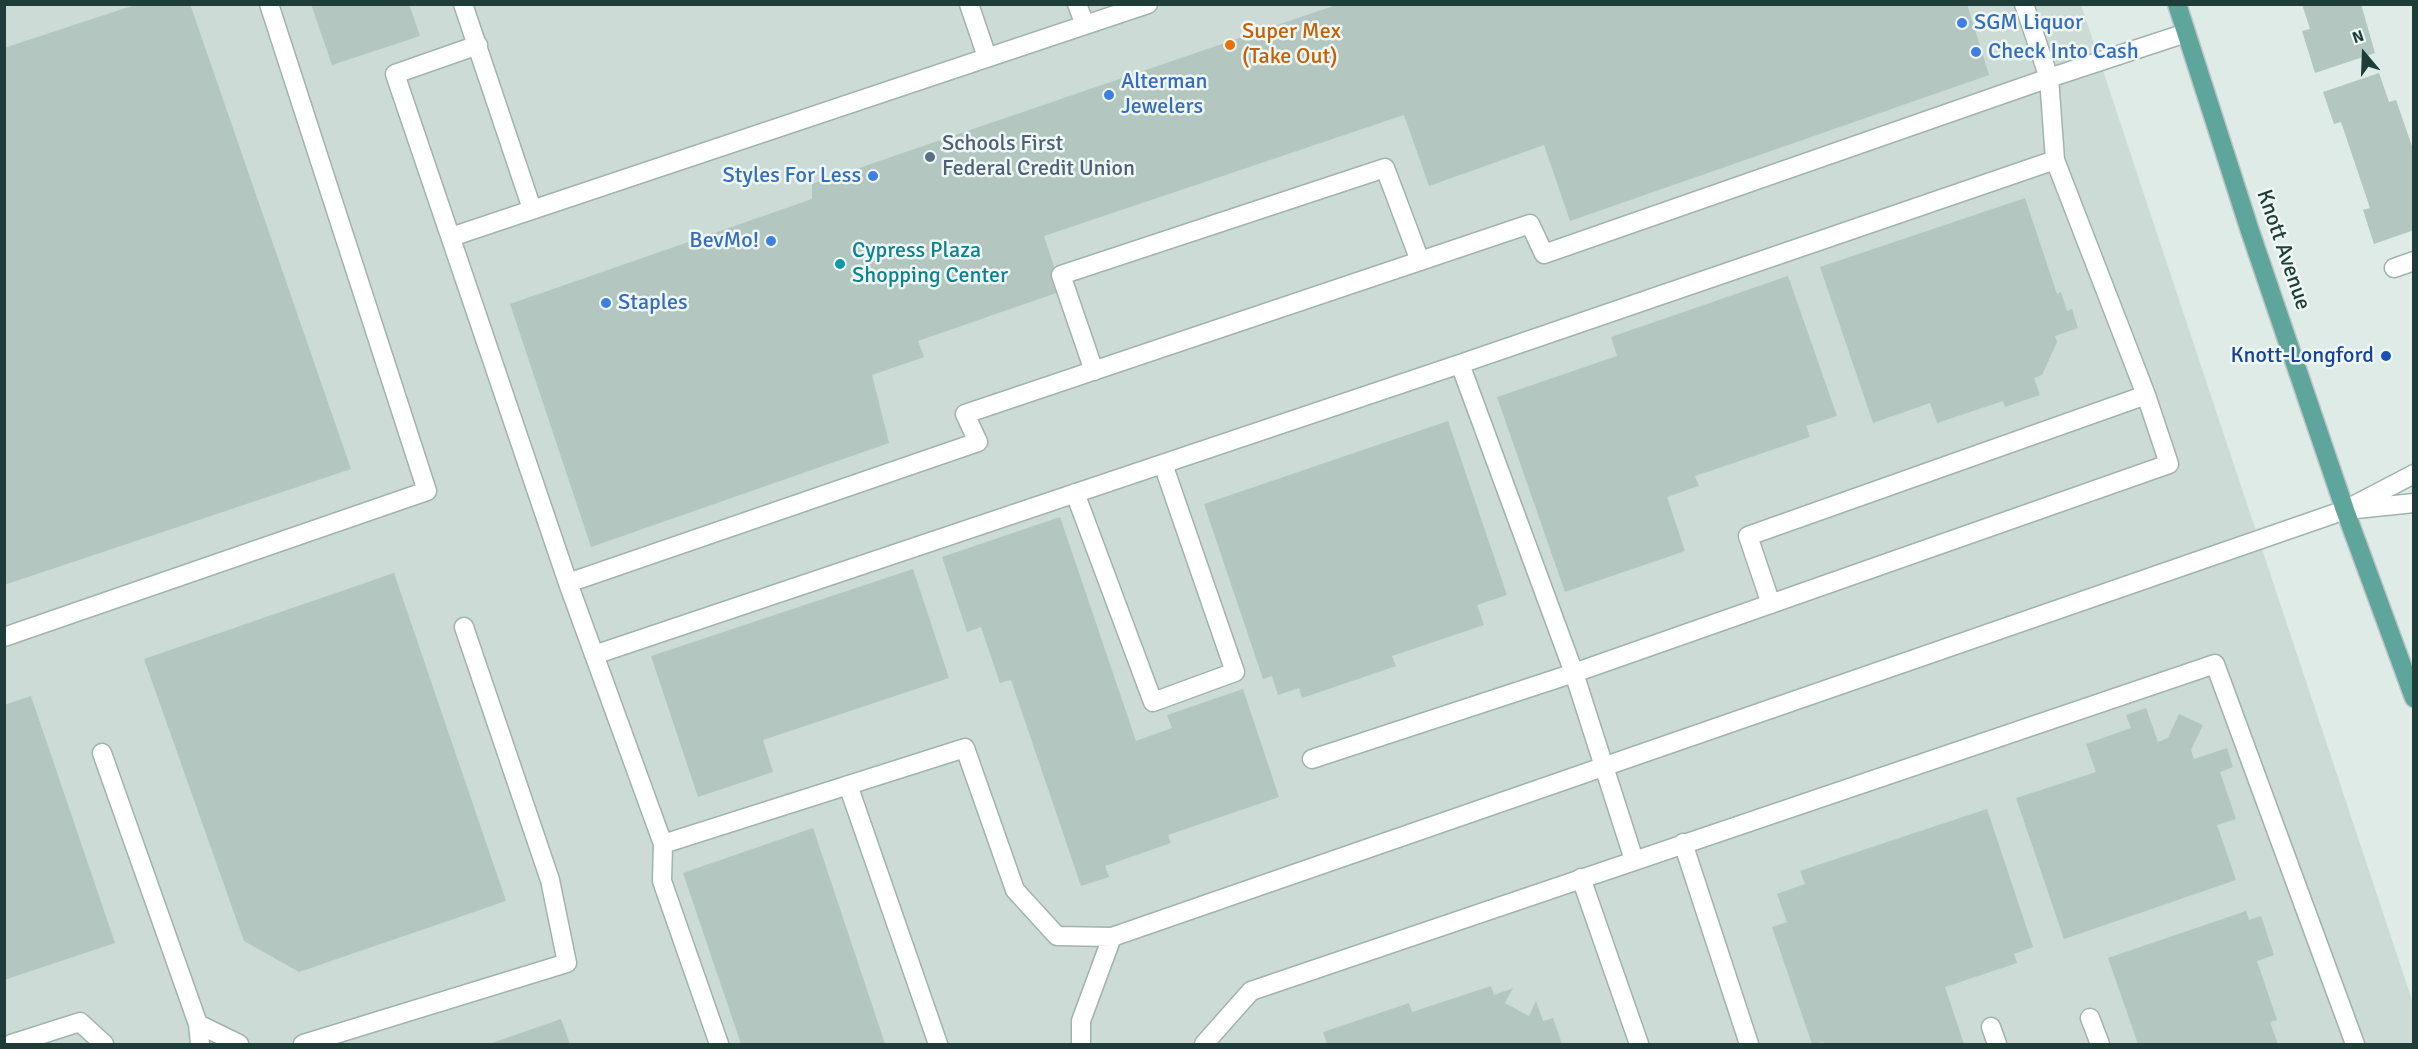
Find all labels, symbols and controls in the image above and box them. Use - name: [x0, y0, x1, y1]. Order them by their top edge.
- place label: SGM Liquor: [1974, 10, 2083, 36]
- marker: SGM Liquor: [1955, 16, 1969, 30]
- place label: Super Mex (Take Out): [1242, 19, 1341, 70]
- north arrow: [2334, 24, 2394, 84]
- text: N: [2350, 26, 2367, 48]
- marker: Super Mex (Take Out): [1223, 38, 1237, 52]
- place label: Check Into Cash: [1988, 39, 2139, 65]
- marker: Check Into Cash: [1969, 45, 1983, 59]
- place label: Alterman Jewelers: [1121, 69, 1208, 120]
- marker: Alterman Jewelers: [1102, 88, 1116, 102]
- place label: Schools First Federal Credit Union: [942, 131, 1135, 182]
- marker: Schools First Federal Credit Union: [923, 150, 937, 164]
- place label: Styles For Less: [723, 163, 861, 189]
- marker: Styles For Less: [866, 169, 880, 183]
- street label: Knott Avenue: [2250, 186, 2316, 314]
- place label: BevMo!: [689, 228, 759, 254]
- marker: BevMo!: [764, 234, 778, 248]
- place label: Cypress Plaza Shopping Center: [852, 238, 1008, 290]
- marker: Cypress Plaza Shopping Center: [833, 257, 847, 271]
- place label: Staples: [618, 290, 688, 316]
- marker: Staples: [599, 296, 613, 310]
- place label: Knott-Longford: [2230, 343, 2374, 369]
- marker: Knott-Longford: [2379, 349, 2393, 363]

